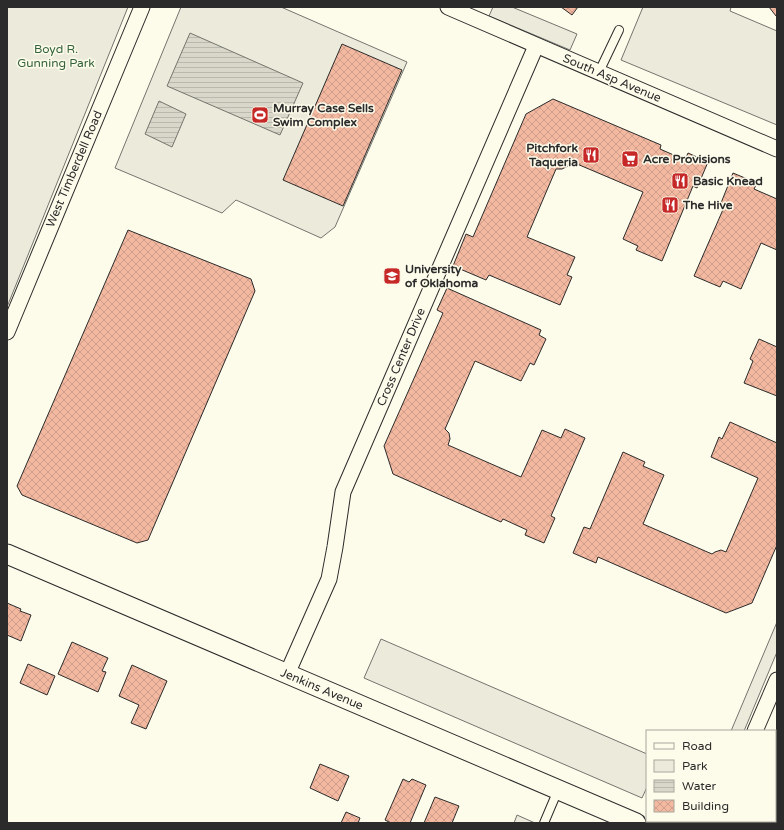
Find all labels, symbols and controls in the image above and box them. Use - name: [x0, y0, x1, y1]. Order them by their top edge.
- park label: Boyd R. Gunning Park: [17, 42, 95, 70]
- street label: South Asp Avenue: [561, 51, 663, 105]
- place label: Murray Case Sells Swim Complex: [273, 101, 374, 130]
- sports icon: Murray Case Sells Swim Complex: [250, 105, 270, 125]
- street label: West Timberdell Road: [43, 109, 105, 229]
- place label: Pitchfork Taqueria: [526, 141, 578, 170]
- restaurant icon: Pitchfork Taqueria: [581, 145, 601, 165]
- supermarket icon: Acre Provisions: [620, 149, 640, 169]
- place label: Acre Provisions: [643, 152, 731, 166]
- restaurant icon: Basic Knead: [670, 171, 690, 191]
- place label: Basic Knead: [693, 174, 763, 188]
- restaurant icon: The Hive: [660, 195, 680, 215]
- place label: The Hive: [682, 198, 733, 212]
- place label: University of Oklahoma: [405, 262, 478, 290]
- school or university icon: University of Oklahoma: [382, 266, 402, 286]
- street label: Cross Center Drive: [374, 306, 428, 408]
- street label: Jenkins Avenue: [279, 665, 366, 713]
- legend: [646, 730, 776, 822]
- text: Road: [682, 739, 712, 753]
- text: Park: [682, 759, 708, 773]
- text: Water: [682, 779, 717, 793]
- text: Building: [682, 799, 729, 813]

